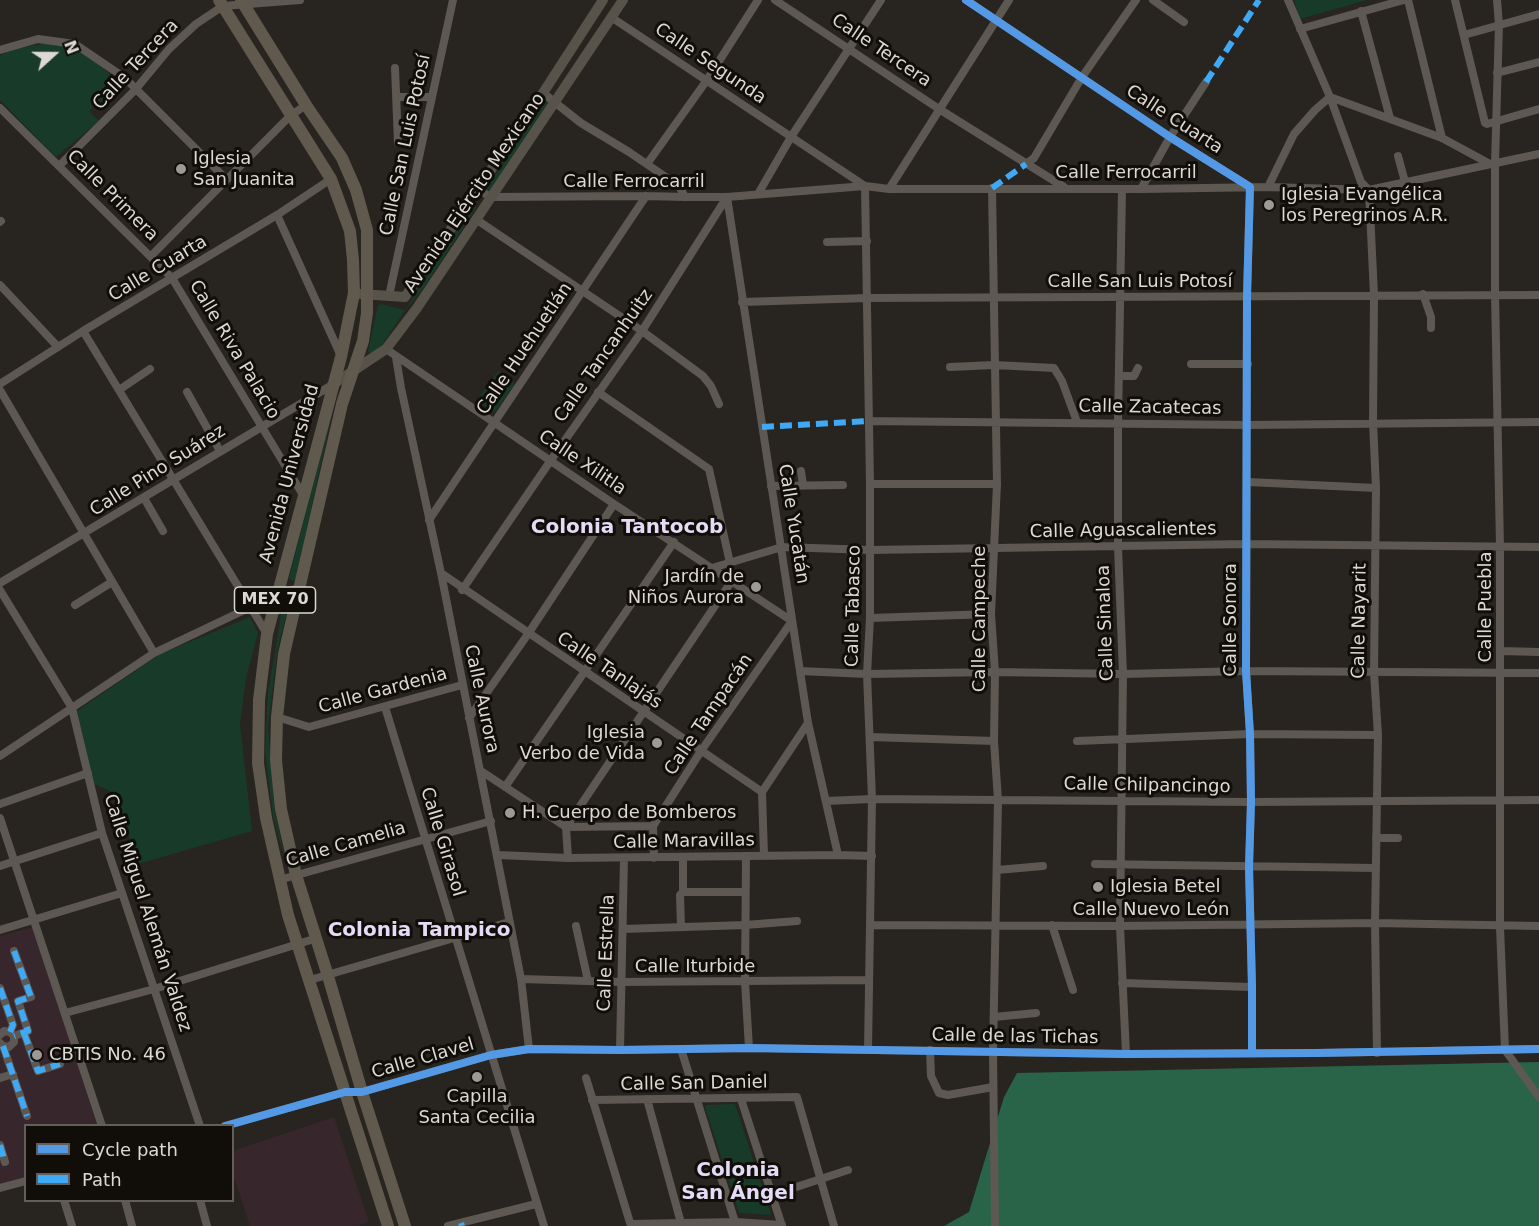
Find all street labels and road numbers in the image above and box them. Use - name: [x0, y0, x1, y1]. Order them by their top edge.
- street label: Calle Tercera: [827, 10, 935, 92]
- street label: Calle Tercera: [89, 15, 183, 115]
- street label: Calle Segunda: [650, 19, 770, 109]
- street label: Calle San Luis Potosí: [376, 52, 436, 238]
- street label: Calle Cuarta: [1122, 81, 1226, 159]
- street label: Avenida Ejército Mexicano: [400, 89, 550, 297]
- street label: Calle Primera: [62, 146, 162, 246]
- street label: Calle Ferrocarril: [1055, 162, 1197, 184]
- street label: Calle Ferrocarril: [563, 171, 705, 193]
- street label: Calle Cuarta: [105, 231, 211, 307]
- street label: Calle San Luis Potosí: [1048, 271, 1232, 293]
- street label: Calle Riva Palacio: [184, 277, 284, 423]
- street label: Calle Huehuetlán: [473, 279, 577, 419]
- street label: Calle Tancanhuitz: [550, 285, 658, 427]
- street label: Avenida Universidad: [256, 382, 324, 566]
- street label: Calle Zacatecas: [1078, 396, 1222, 420]
- street label: Calle Pino Suárez: [86, 421, 230, 521]
- street label: Calle Xilitla: [534, 426, 630, 500]
- street label: Calle Yucatán: [773, 462, 813, 586]
- street label: Calle Aguascalientes: [1029, 519, 1217, 543]
- street label: Calle Tabasco: [842, 545, 866, 667]
- street label: Calle Campeche: [969, 546, 991, 692]
- street label: Calle Puebla: [1475, 552, 1497, 662]
- street label: Calle Sonora: [1220, 563, 1242, 677]
- street label: Calle Nayarit: [1348, 563, 1372, 679]
- street label: Calle Sinaloa: [1093, 565, 1119, 681]
- road number: MEX 70: [234, 587, 316, 613]
- street label: Calle Tanlajás: [552, 628, 666, 714]
- street label: Calle Aurora: [459, 643, 503, 755]
- street label: Calle Tampacán: [660, 650, 758, 780]
- street label: Calle Gardenia: [316, 663, 450, 719]
- street label: Calle Chilpancingo: [1063, 774, 1231, 798]
- street label: Calle Girasol: [415, 785, 469, 899]
- street label: Calle Miguel Alemán Valdez: [98, 791, 196, 1035]
- street label: Calle Camelia: [284, 818, 408, 872]
- street label: Calle Maravillas: [613, 830, 755, 854]
- street label: Calle Estrella: [594, 894, 620, 1012]
- street label: Calle Nuevo León: [1073, 899, 1229, 921]
- street label: Calle Iturbide: [635, 956, 755, 978]
- street label: Calle de las Tichas: [931, 1025, 1099, 1049]
- street label: Calle Clavel: [369, 1034, 477, 1084]
- street label: Calle San Daniel: [620, 1072, 768, 1096]

